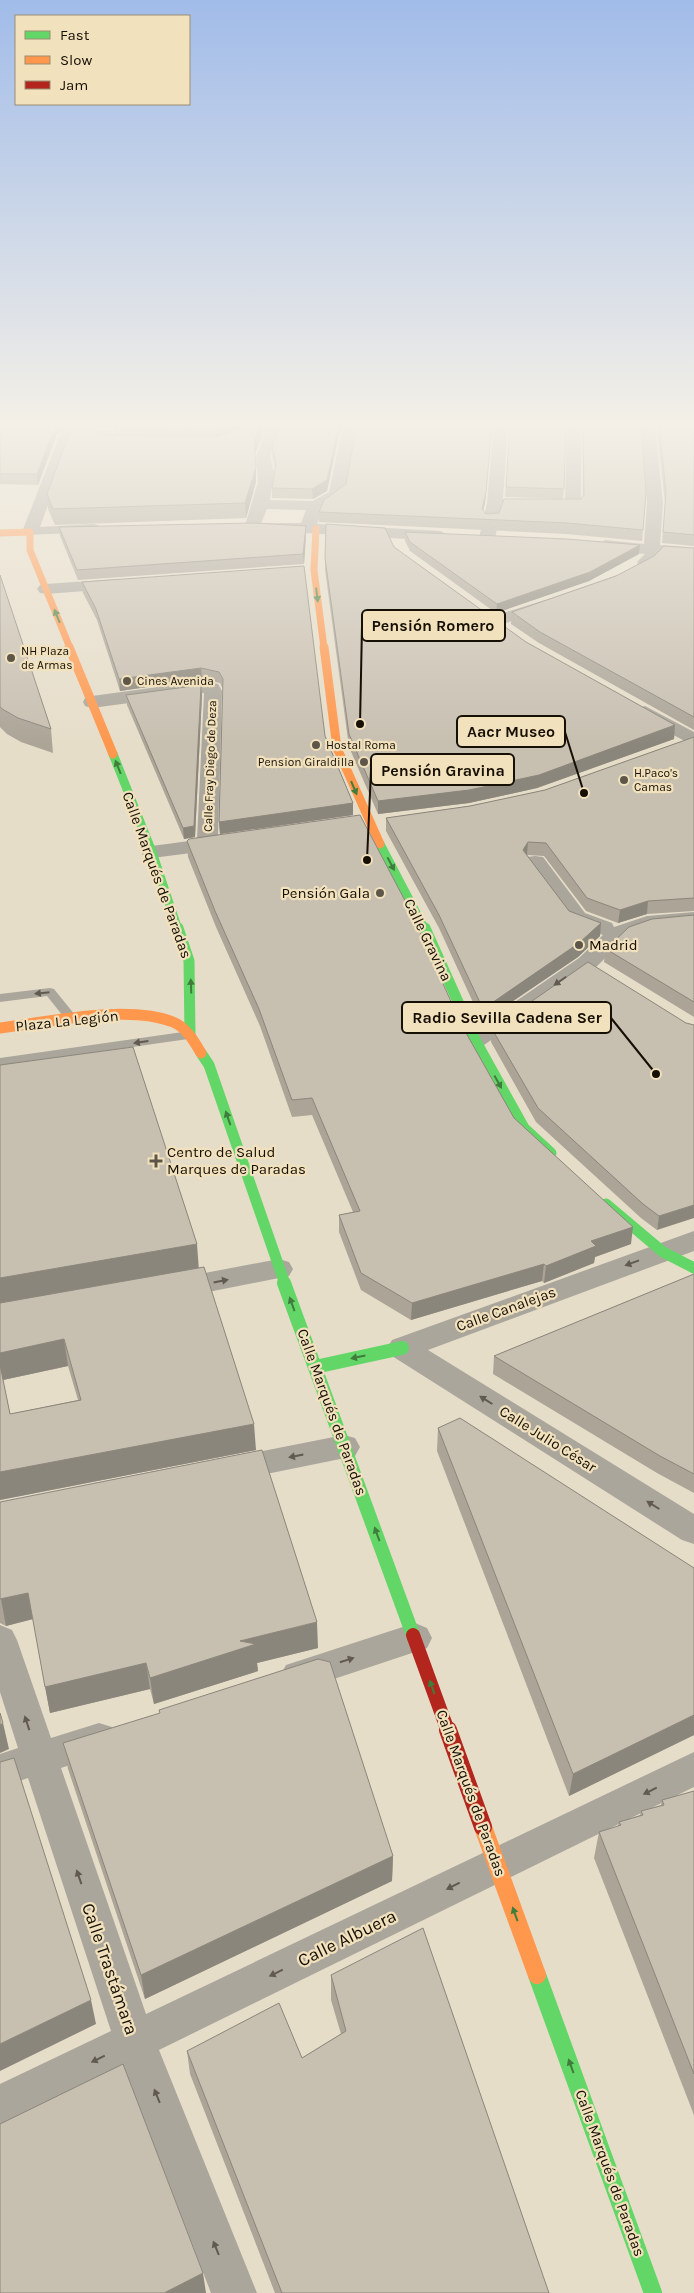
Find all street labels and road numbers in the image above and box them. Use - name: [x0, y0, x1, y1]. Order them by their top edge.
- street label: Calle Fray Diego de Deza: [201, 700, 219, 832]
- street label: Calle Marqués de Paradas: [118, 789, 196, 961]
- street label: Calle Gravina: [400, 896, 456, 984]
- street label: Plaza La Legión: [15, 1007, 119, 1035]
- street label: Calle Canalejas: [454, 1283, 558, 1335]
- street label: Calle Marqués de Paradas: [293, 1326, 371, 1498]
- street label: Calle Julio César: [496, 1402, 600, 1476]
- street label: Calle Marqués de Paradas: [432, 1707, 510, 1879]
- street label: Calle Trastámara: [77, 1900, 143, 2038]
- street label: Calle Albuera: [294, 1905, 400, 1971]
- street label: Calle Marqués de Paradas: [571, 2087, 649, 2259]

